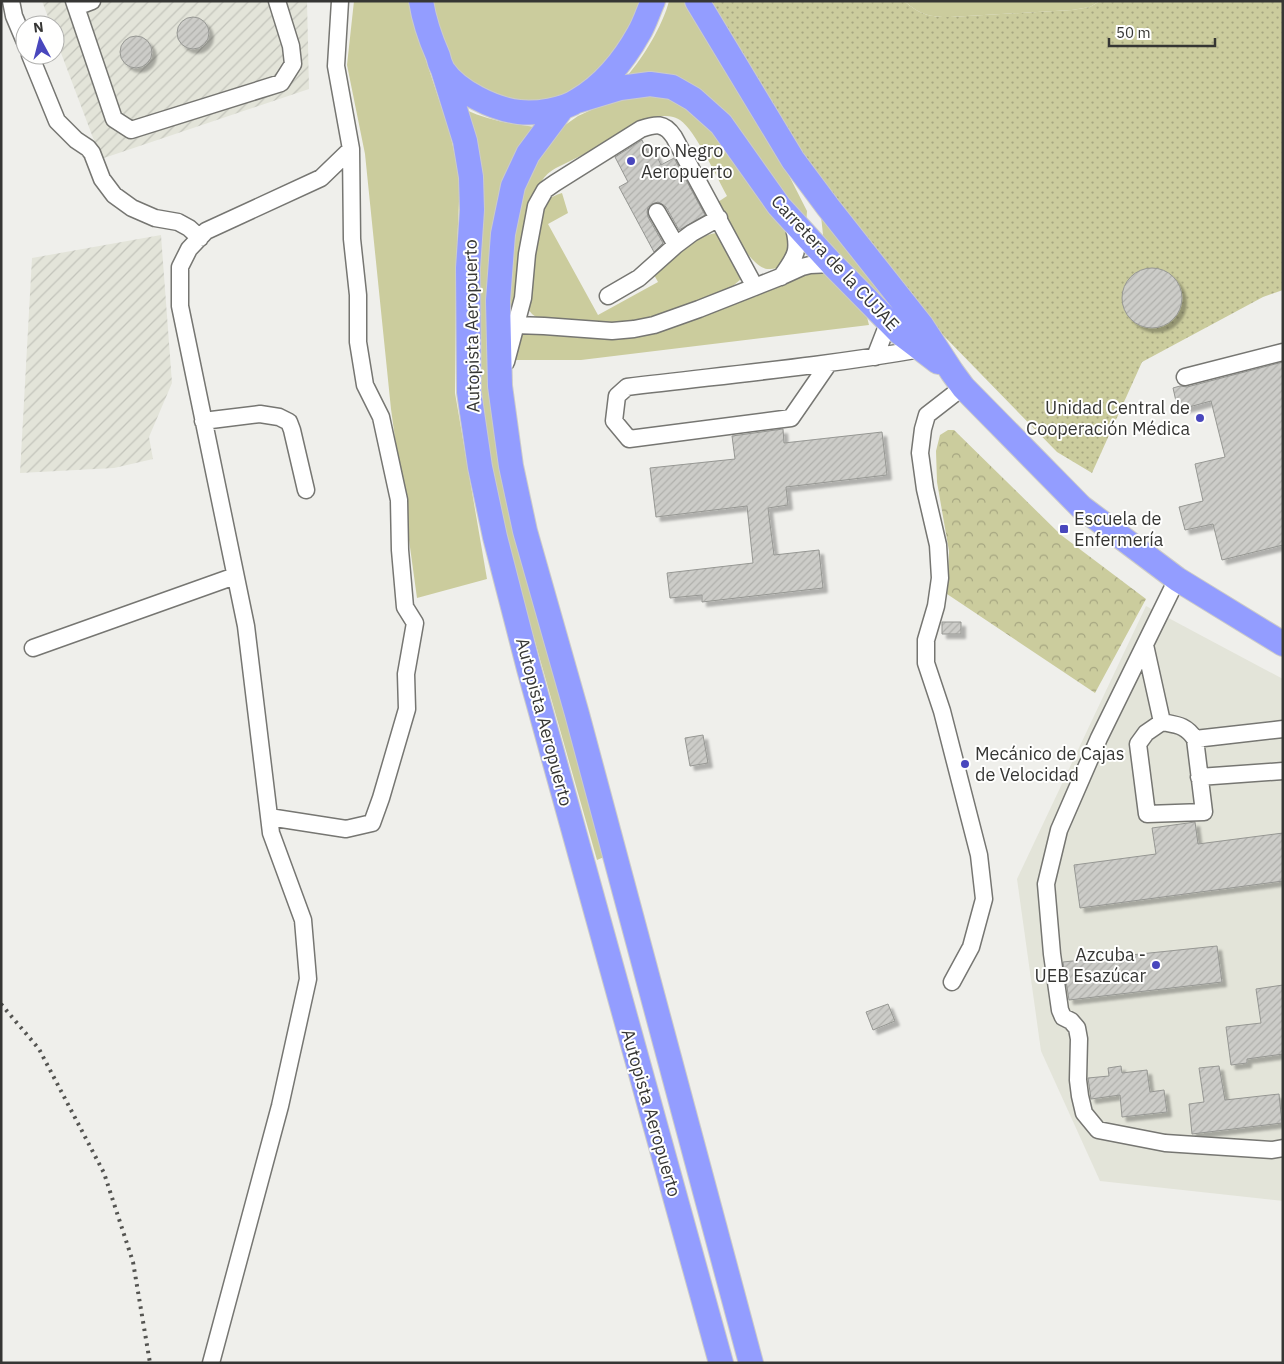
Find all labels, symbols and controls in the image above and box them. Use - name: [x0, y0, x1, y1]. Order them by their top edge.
- north arrow: [15, 15, 65, 65]
- scale bar: [1109, 15, 1215, 47]
- text: N: [32, 18, 45, 37]
- text: 50 m: [1116, 23, 1151, 42]
- place label: Oro Negro Aeropuerto: [641, 139, 733, 183]
- marker: Oro Negro Aeropuerto: [625, 155, 637, 167]
- street label: Carretera de la CUJAE: [766, 190, 904, 336]
- street label: Autopista Aeropuerto: [458, 239, 485, 413]
- place label: Unidad Central de Cooperación Médica: [1026, 396, 1190, 440]
- marker: Unidad Central de Cooperación Médica: [1194, 412, 1206, 424]
- place label: Escuela de Enfermería: [1074, 507, 1164, 551]
- marker: Escuela de Enfermería: [1058, 523, 1070, 535]
- street label: Autopista Aeropuerto: [511, 635, 578, 809]
- place label: Mecánico de Cajas de Velocidad: [975, 742, 1124, 786]
- marker: Mecánico de Cajas de Velocidad: [959, 758, 971, 770]
- place label: Azcuba - UEB Esazúcar: [1035, 943, 1146, 987]
- marker: Azcuba - UEB Esazúcar: [1150, 959, 1162, 971]
- street label: Autopista Aeropuerto: [617, 1026, 686, 1199]

